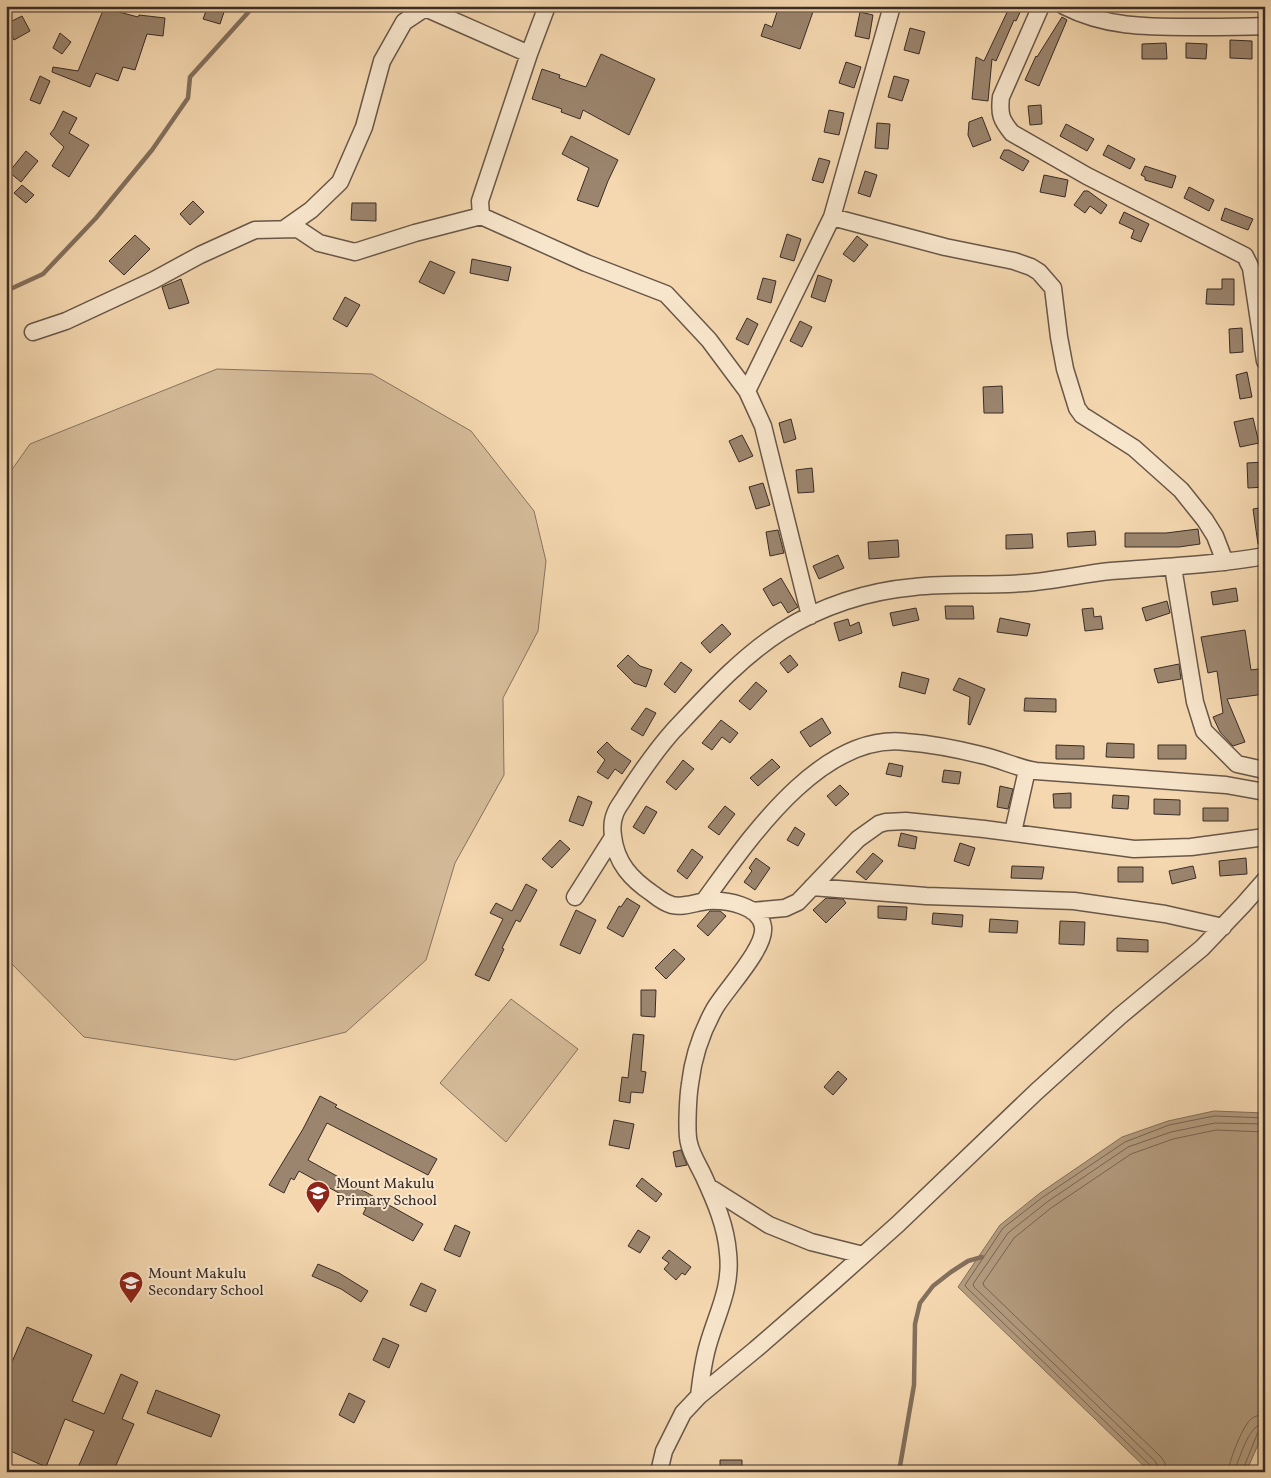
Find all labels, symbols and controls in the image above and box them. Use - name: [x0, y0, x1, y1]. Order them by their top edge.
- place label: Mount Makulu Primary School: [336, 1174, 437, 1212]
- school or university icon: Mount Makulu Primary School: [305, 1180, 331, 1214]
- place label: Mount Makulu Secondary School: [148, 1264, 264, 1302]
- school or university icon: Mount Makulu Secondary School: [118, 1270, 144, 1304]

